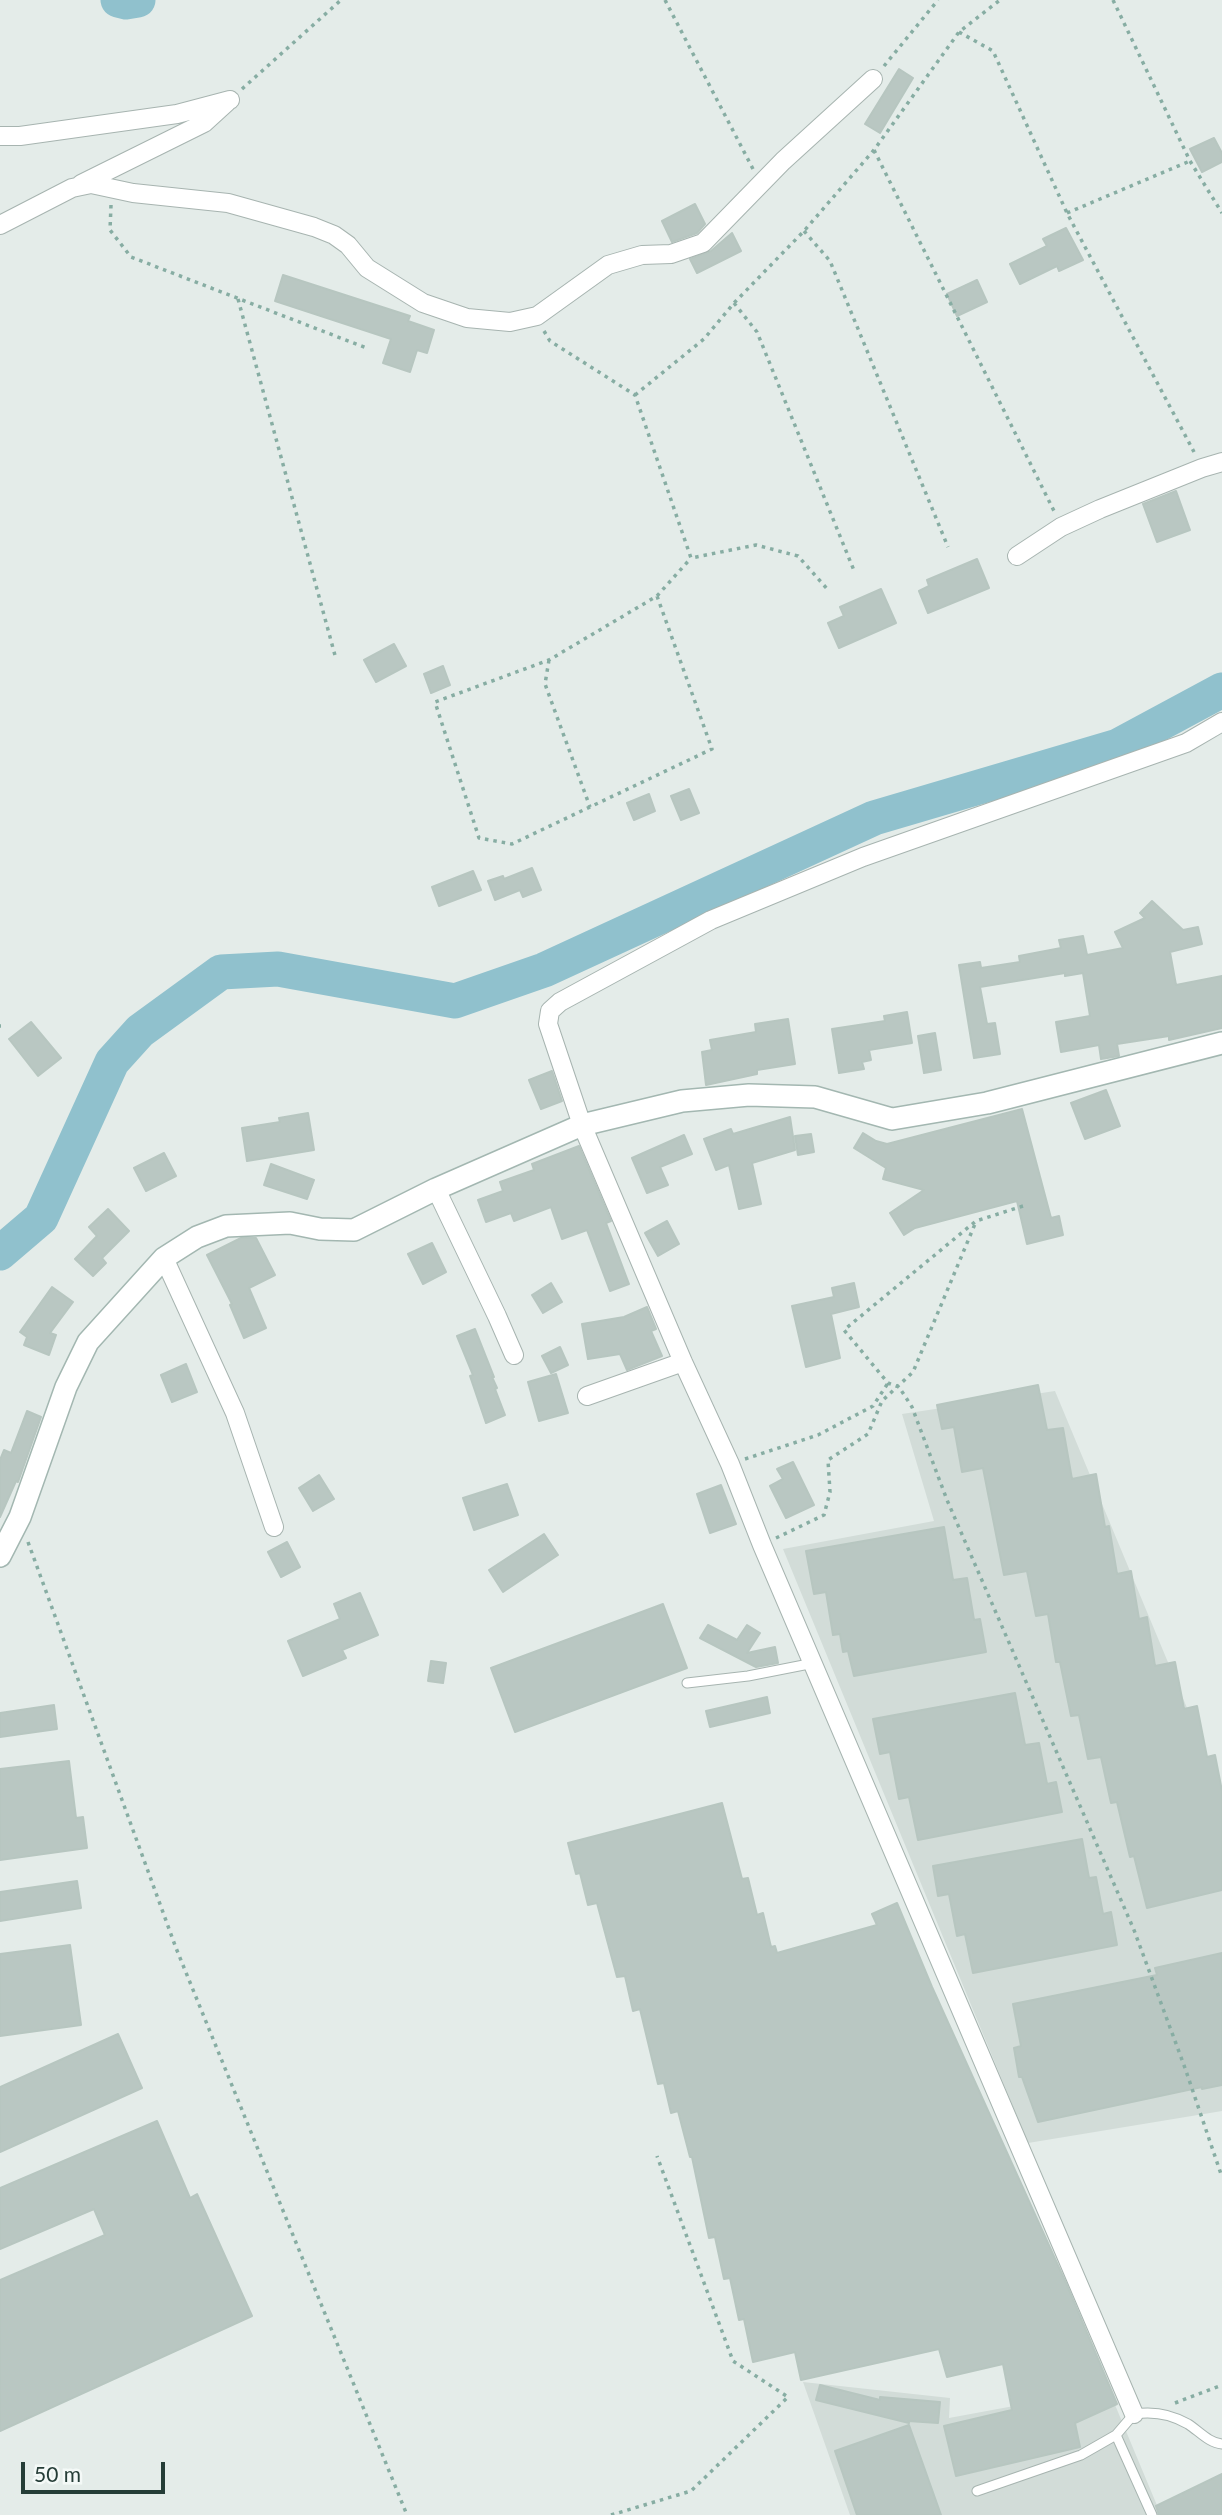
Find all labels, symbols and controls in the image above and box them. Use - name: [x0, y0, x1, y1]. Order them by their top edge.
- scale bar: [24, 2448, 168, 2492]
- text: 50 m: [34, 2461, 81, 2486]

